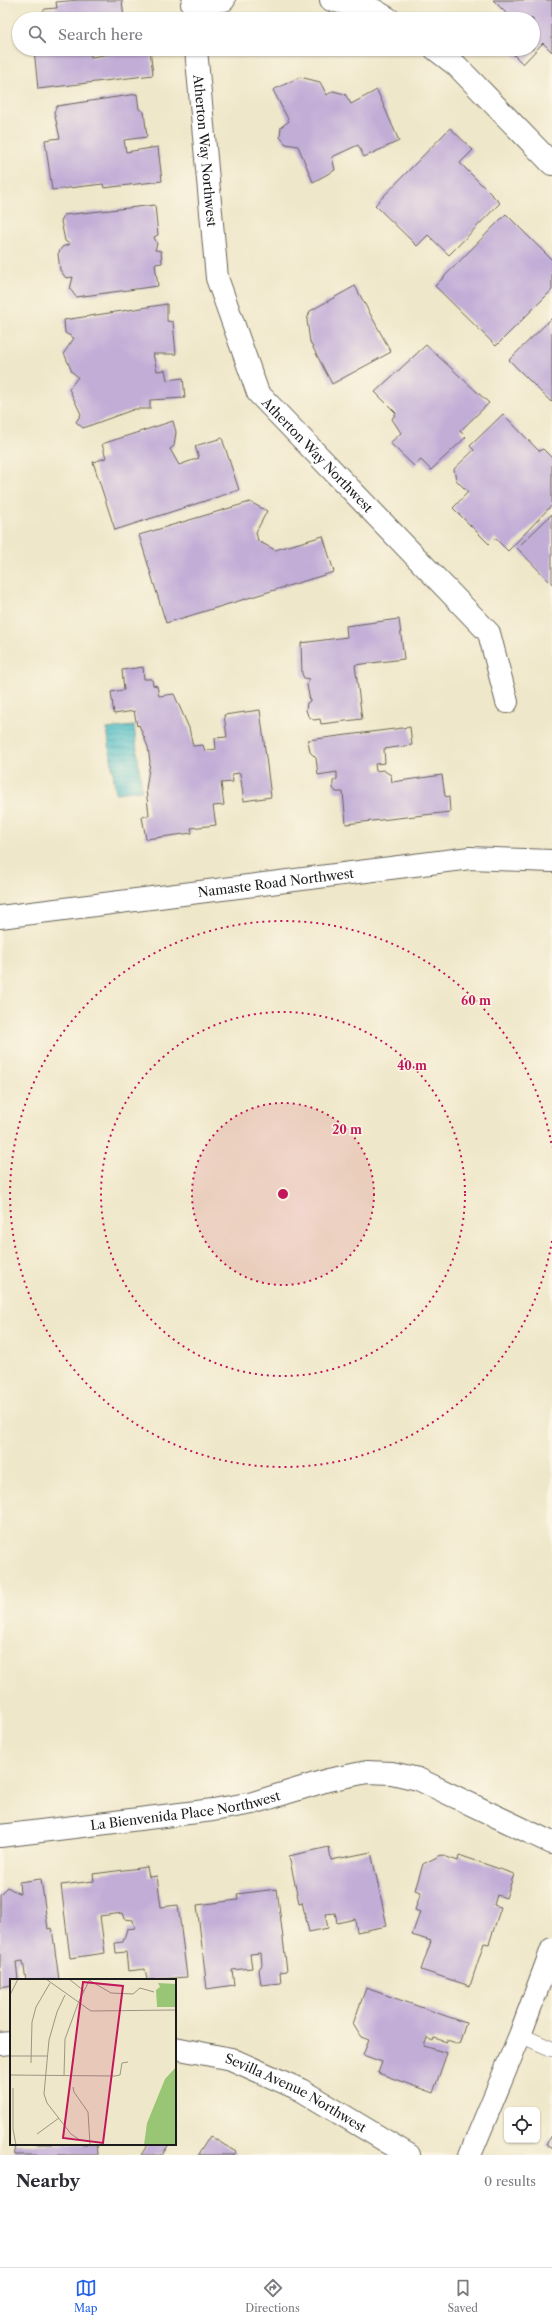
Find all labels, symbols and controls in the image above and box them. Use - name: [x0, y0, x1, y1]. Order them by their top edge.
- search box: [12, 12, 540, 56]
- icon: search: [26, 23, 48, 45]
- text: Search here: [58, 25, 143, 44]
- street label: Atherton Way Northwest: [190, 73, 220, 228]
- street label: Atherton Way Northwest: [258, 394, 377, 516]
- street label: Namaste Road Northwest: [197, 865, 355, 900]
- text: 60 m: [461, 993, 491, 1008]
- text: 40 m: [397, 1058, 427, 1073]
- text: 20 m: [332, 1122, 362, 1137]
- centre of rings: [276, 1187, 290, 1201]
- street label: La Bienvenida Place Northwest: [89, 1787, 282, 1833]
- inset map: [10, 1979, 176, 2145]
- street label: Sevilla Avenue Northwest: [224, 2050, 370, 2136]
- map controls: [504, 2107, 540, 2143]
- button: locate: [504, 2107, 540, 2143]
- text: Nearby: [16, 2171, 80, 2191]
- text: 0 results: [484, 2173, 536, 2189]
- tab: Map: [74, 2277, 98, 2315]
- tab: Directions: [245, 2277, 300, 2315]
- tab: Saved: [448, 2277, 478, 2315]

